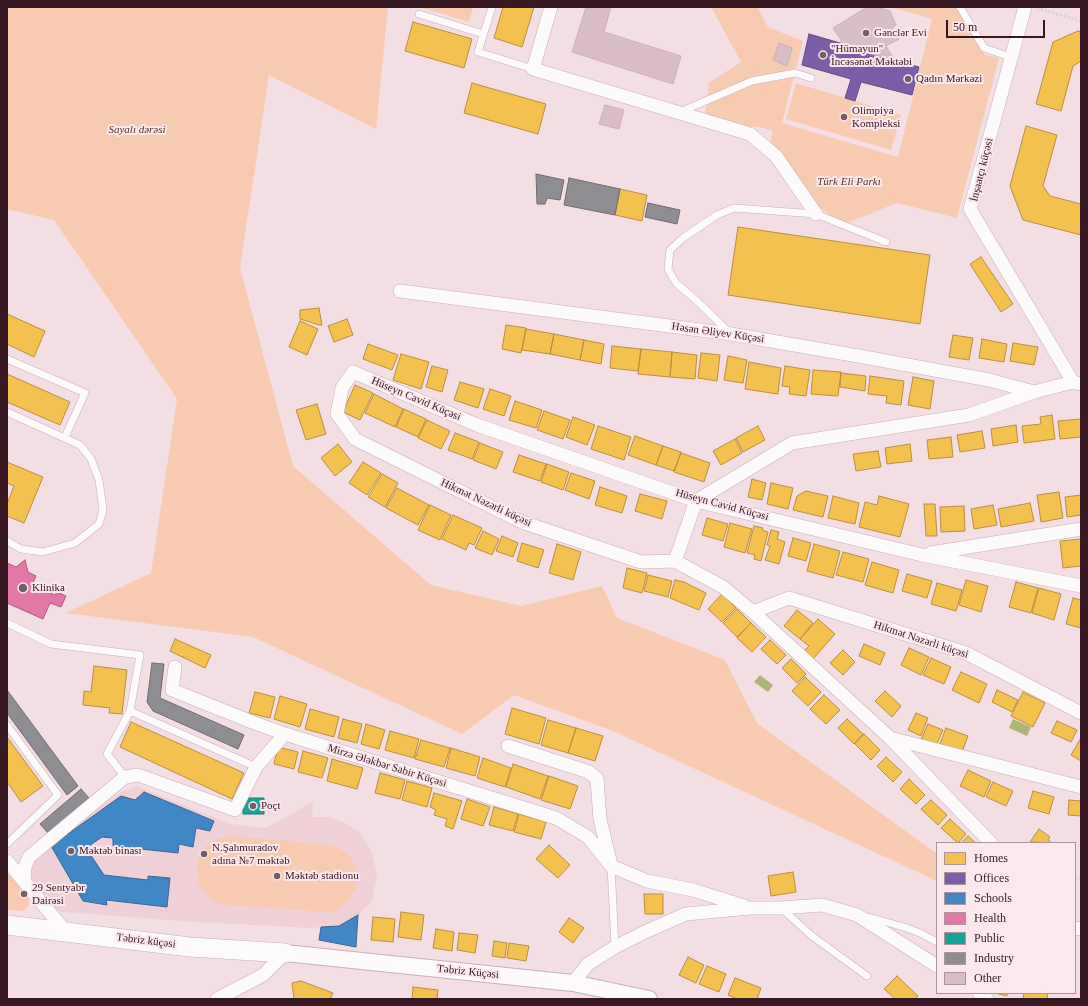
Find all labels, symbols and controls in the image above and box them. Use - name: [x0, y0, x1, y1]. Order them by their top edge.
- scale bar: [948, 12, 1047, 38]
- text: 50 m: [953, 20, 977, 34]
- place label: Gənclər Evi: [874, 26, 929, 40]
- marker: Gənclər Evi: [861, 28, 871, 38]
- place label: "Hümayun" İncəsənət Məktəbi: [831, 42, 920, 68]
- marker: "Hümayun" İncəsənət Məktəbi: [818, 50, 828, 60]
- place label: Qadın Mərkəzi: [916, 72, 988, 86]
- marker: Qadın Mərkəzi: [903, 74, 913, 84]
- place label: Olimpiya Kompleksi: [852, 104, 906, 130]
- marker: Olimpiya Kompleksi: [839, 112, 849, 122]
- park label: Sayalı dərəsi: [106, 123, 168, 137]
- street label: İnşaatçı küçəsi: [967, 132, 997, 208]
- park label: Türk Eli Parkı: [816, 175, 882, 189]
- street label: Həsən Əliyev Küçəsi: [668, 320, 768, 346]
- street label: Hüseyn Cavid Küçəsi: [365, 373, 467, 425]
- street label: Hikmət Nəzərli küçəsi: [435, 475, 537, 531]
- street label: Hüseyn Cavid Küçəsi: [670, 485, 774, 525]
- place label: Klinika: [32, 581, 66, 595]
- marker: Klinika: [17, 582, 29, 594]
- street label: Hikmət Nəzərli küçəsi: [868, 617, 974, 663]
- street label: Mirzə Ələkbər Sabir Küçəsi: [322, 740, 452, 792]
- place label: Poçt: [261, 799, 284, 813]
- marker: Poçt: [248, 801, 258, 811]
- place label: N.Şahmuradov adına №7 məktəb: [212, 841, 300, 867]
- legend: [936, 842, 1076, 994]
- place label: Məktəb binası: [79, 844, 149, 858]
- marker: Məktəb binası: [66, 846, 76, 856]
- marker: N.Şahmuradov adına №7 məktəb: [199, 849, 209, 859]
- text: Homes: [974, 851, 1008, 865]
- place label: Məktəb stadionu: [285, 869, 369, 883]
- marker: Məktəb stadionu: [272, 871, 282, 881]
- text: Offices: [974, 871, 1009, 885]
- place label: 29 Sentyabr Dairəsi: [32, 881, 94, 907]
- marker: 29 Sentyabr Dairəsi: [19, 889, 29, 899]
- text: Schools: [974, 891, 1012, 905]
- text: Health: [974, 911, 1006, 925]
- street label: Təbriz küçəsi: [113, 931, 179, 951]
- text: Public: [974, 931, 1005, 945]
- text: Industry: [974, 951, 1014, 965]
- street label: Təbriz Küçəsi: [435, 962, 501, 982]
- text: Other: [974, 971, 1001, 985]

